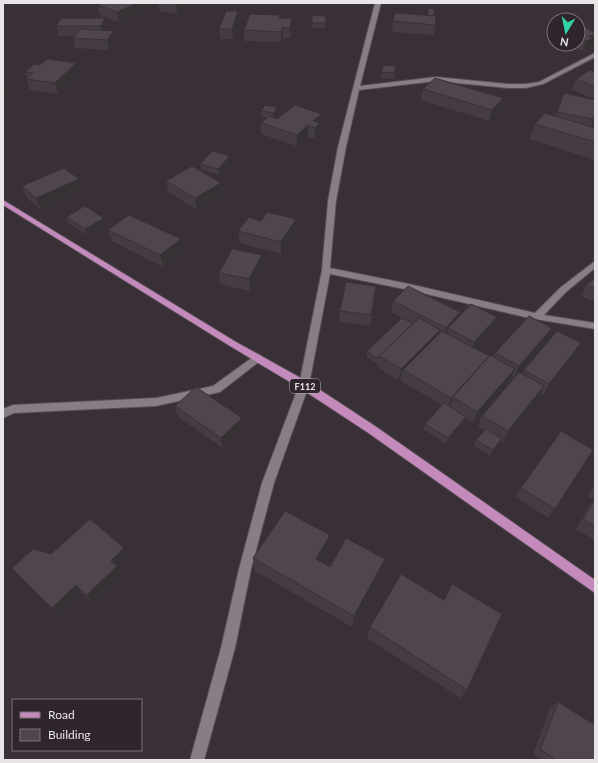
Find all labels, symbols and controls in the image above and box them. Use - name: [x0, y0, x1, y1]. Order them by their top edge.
- north arrow: [546, 12, 586, 52]
- text: N: [559, 35, 569, 49]
- road number: F112: [290, 379, 320, 393]
- legend: [12, 699, 142, 751]
- text: Road: [48, 707, 75, 722]
- text: Building: [48, 727, 91, 742]

